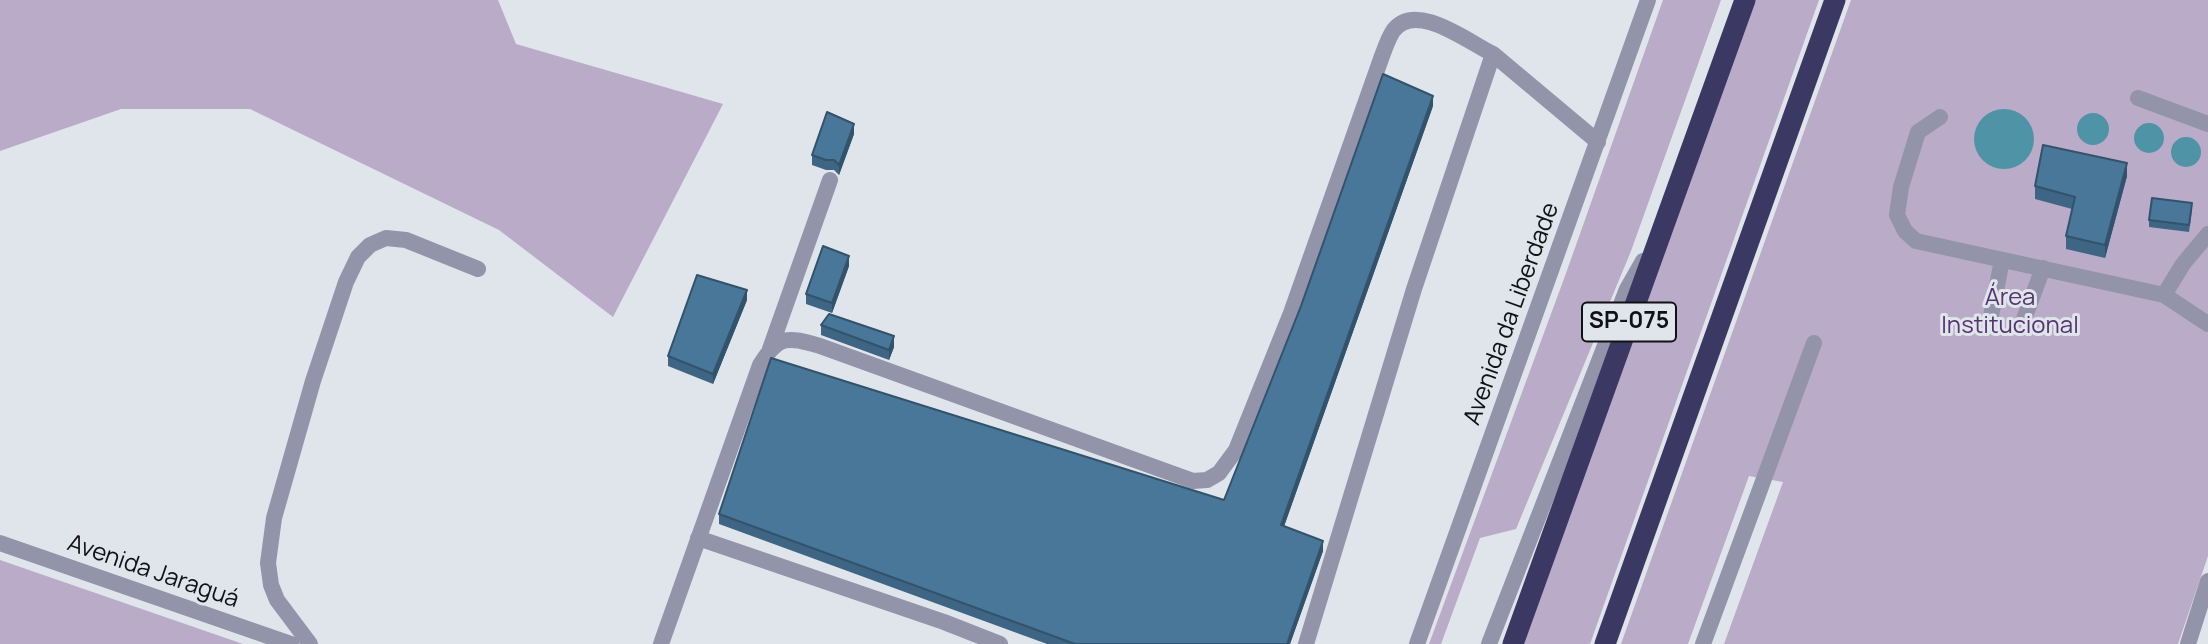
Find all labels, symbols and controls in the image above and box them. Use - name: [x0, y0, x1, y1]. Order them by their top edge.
- street label: Avenida da Liberdade: [1458, 199, 1566, 429]
- park label: Área Institucional: [1941, 284, 2079, 340]
- road number: SP-075: [1582, 302, 1676, 342]
- street label: Avenida Jaraguá: [63, 529, 243, 615]

